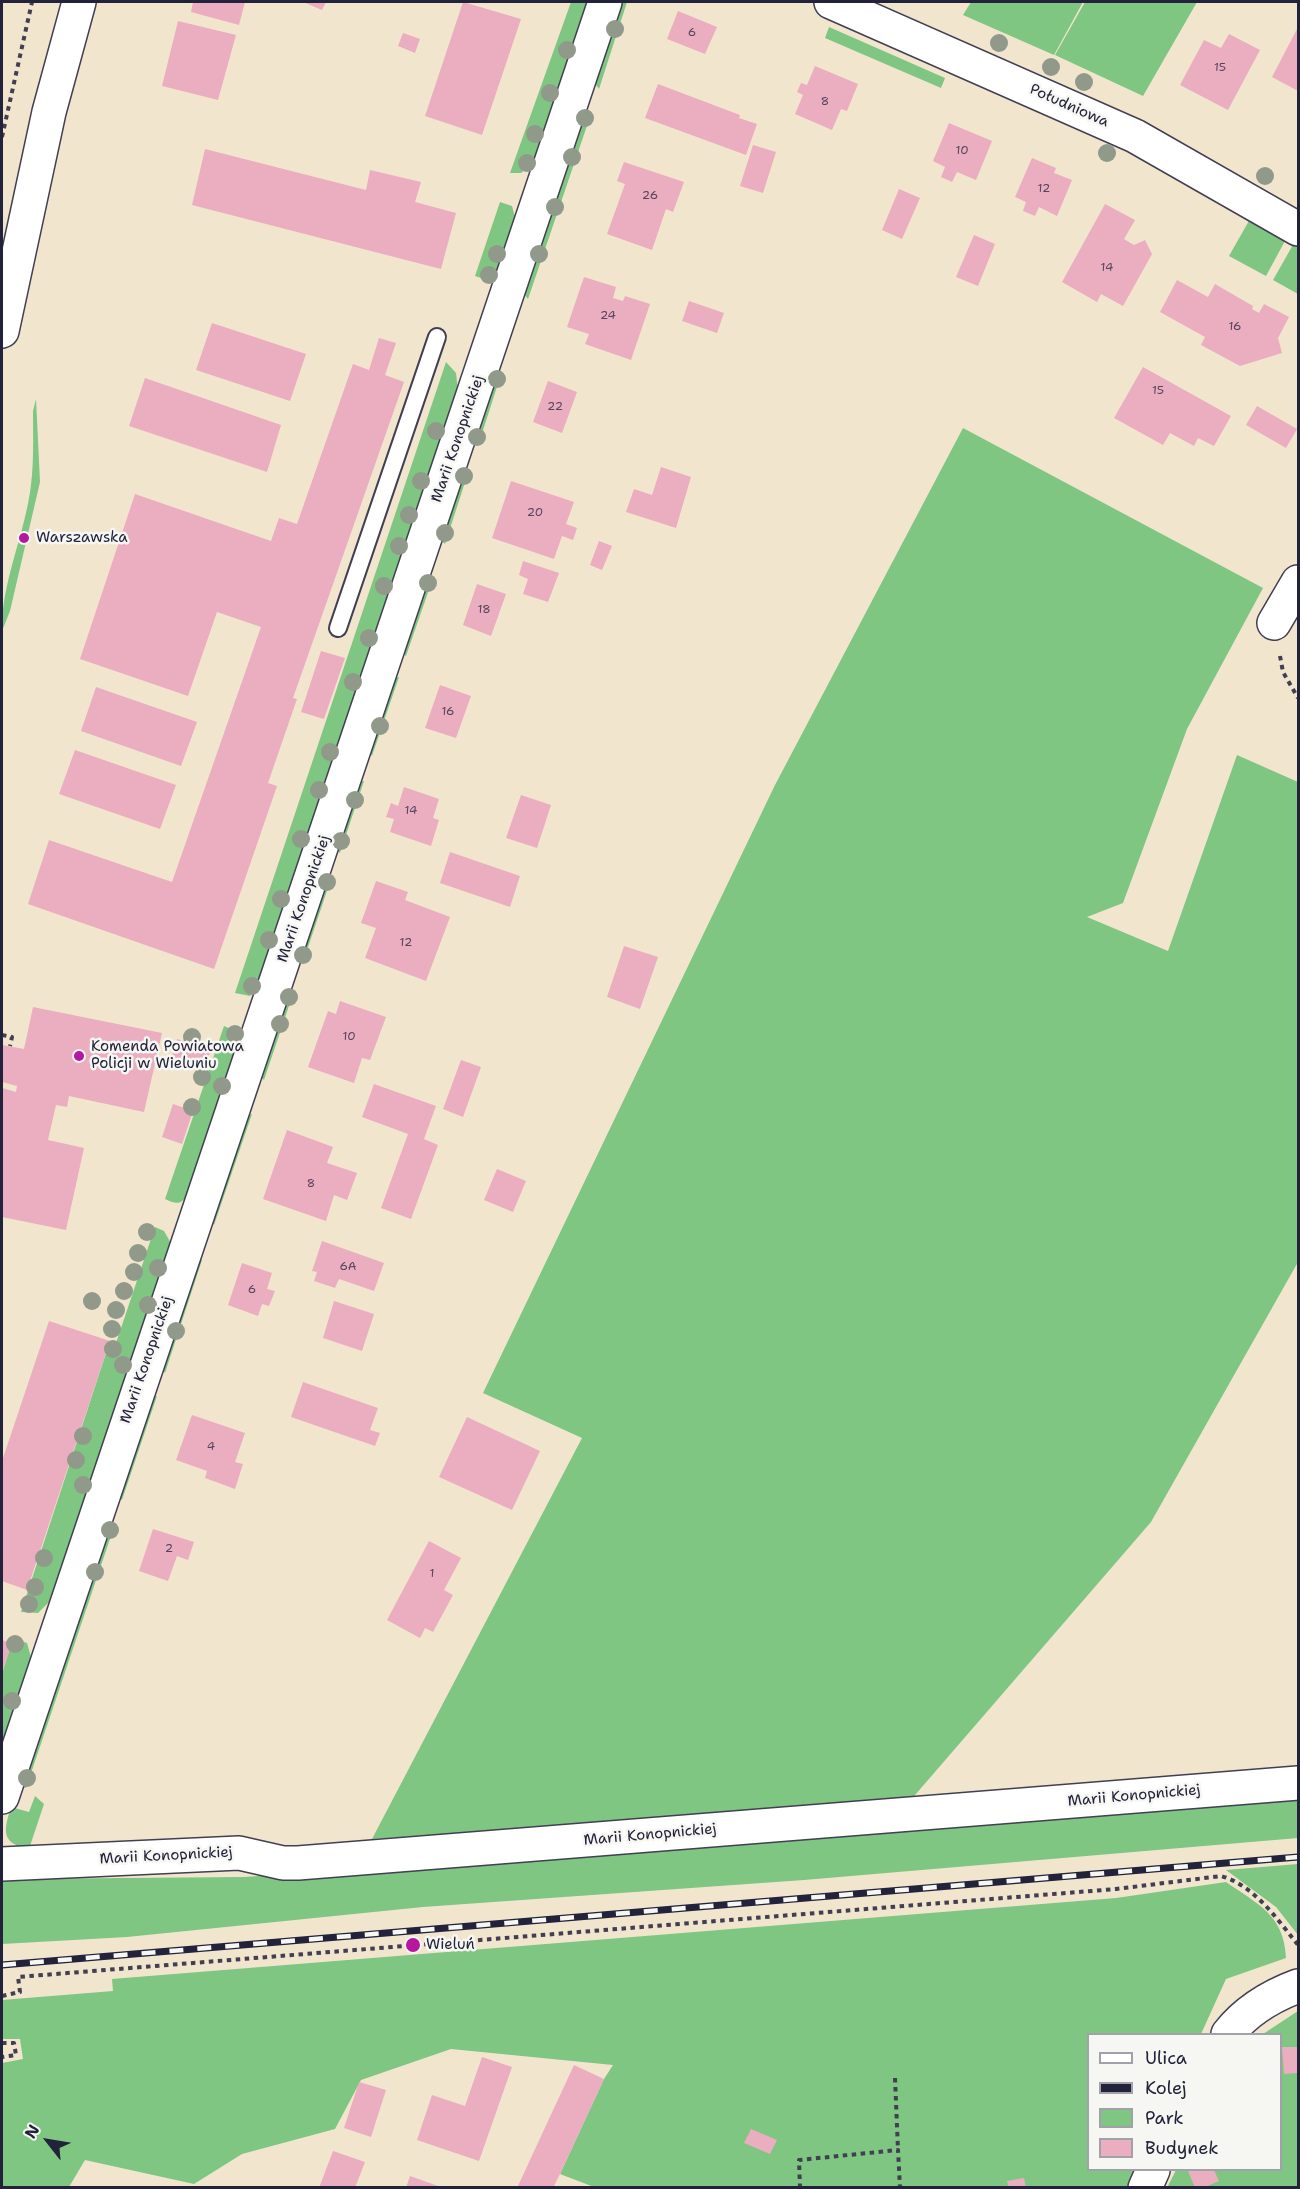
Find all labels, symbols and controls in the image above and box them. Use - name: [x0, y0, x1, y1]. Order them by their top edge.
- house number: 6: [688, 26, 696, 40]
- house number: 15: [1214, 61, 1226, 75]
- street label: Południowa: [1027, 81, 1111, 131]
- house number: 8: [821, 95, 829, 109]
- house number: 10: [955, 144, 969, 158]
- house number: 12: [1038, 182, 1050, 196]
- house number: 26: [642, 189, 658, 203]
- house number: 14: [1101, 261, 1113, 275]
- house number: 24: [600, 309, 616, 323]
- house number: 16: [1228, 320, 1242, 334]
- street label: Marii Konopnickiej: [428, 373, 488, 505]
- house number: 15: [1152, 384, 1164, 398]
- house number: 22: [547, 400, 563, 414]
- house number: 20: [527, 506, 543, 520]
- place label: Warszawska: [36, 529, 128, 547]
- marker: Warszawska: [17, 531, 31, 545]
- house number: 18: [477, 603, 491, 617]
- house number: 16: [441, 705, 455, 719]
- house number: 14: [405, 804, 417, 818]
- street label: Marii Konopnickiej: [274, 833, 334, 965]
- house number: 12: [400, 936, 412, 950]
- house number: 10: [342, 1030, 356, 1044]
- place label: Komenda Powiatowa Policji w Wieluniu: [91, 1038, 244, 1073]
- marker: Komenda Powiatowa Policji w Wieluniu: [72, 1049, 86, 1063]
- house number: 8: [307, 1177, 315, 1191]
- house number: 6A: [340, 1260, 356, 1274]
- house number: 6: [248, 1283, 256, 1297]
- street label: Marii Konopnickiej: [117, 1294, 177, 1426]
- house number: 4: [207, 1440, 215, 1454]
- house number: 2: [165, 1542, 173, 1556]
- house number: 1: [429, 1567, 435, 1581]
- street label: Marii Konopnickiej: [1067, 1781, 1201, 1811]
- street label: Marii Konopnickiej: [583, 1820, 717, 1850]
- street label: Marii Konopnickiej: [99, 1844, 233, 1868]
- marker: Wieluń: [404, 1936, 422, 1954]
- place label: Wieluń: [426, 1936, 475, 1954]
- legend: [1087, 2033, 1282, 2171]
- text: Ulica: [1145, 2046, 1187, 2070]
- text: Kolej: [1145, 2076, 1187, 2100]
- text: Park: [1145, 2106, 1184, 2130]
- north arrow: [18, 2111, 78, 2171]
- text: N: [20, 2121, 44, 2142]
- text: Budynek: [1145, 2136, 1219, 2160]

